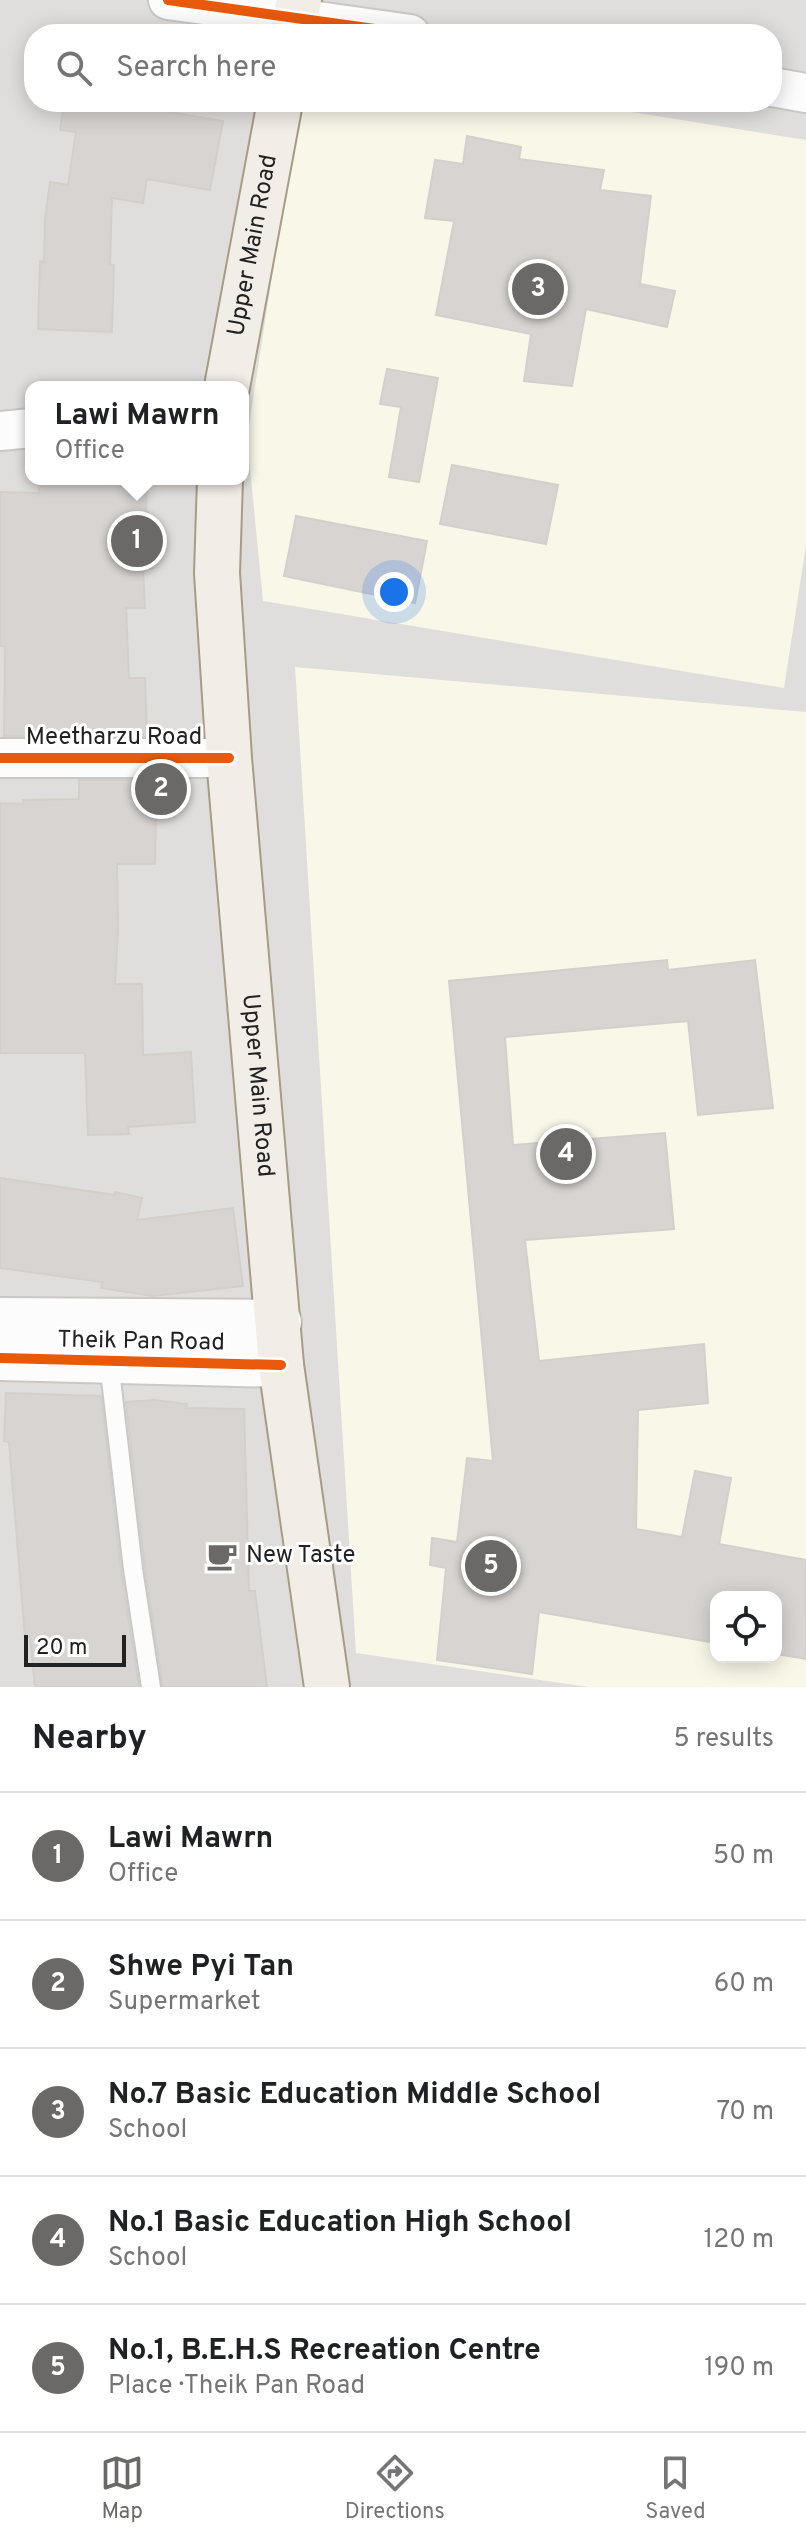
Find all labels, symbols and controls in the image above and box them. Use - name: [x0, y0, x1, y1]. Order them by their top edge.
- search box: [24, 24, 782, 112]
- icon: search: [52, 46, 96, 90]
- text: Search here: [116, 50, 276, 87]
- street label: Upper Main Road: [222, 152, 285, 339]
- pin: 3: [512, 259, 564, 319]
- popup: [25, 381, 249, 485]
- text: Lawi Mawrn: [54, 398, 220, 435]
- text: Office: [54, 435, 125, 468]
- pin: 1: [111, 511, 163, 571]
- your location: [374, 572, 414, 612]
- street label: Meetharzu Road: [26, 723, 202, 753]
- pin: 2: [135, 759, 187, 819]
- street label: Upper Main Road: [234, 992, 280, 1178]
- pin: 4: [540, 1124, 592, 1184]
- street label: Theik Pan Road: [57, 1326, 225, 1358]
- pin: 5: [465, 1536, 517, 1596]
- cafe icon: New Taste: [205, 1539, 239, 1573]
- place label: New Taste: [246, 1541, 355, 1571]
- map controls: [710, 1591, 782, 1663]
- button: locate: [710, 1591, 782, 1663]
- scale bar: [24, 1631, 126, 1667]
- text: 20 m: [36, 1635, 87, 1662]
- text: Nearby: [32, 1718, 147, 1761]
- text: 5 results: [673, 1723, 774, 1756]
- text: Lawi Mawrn: [108, 1821, 273, 1858]
- text: 1: [53, 1840, 63, 1873]
- text: 50 m: [713, 1840, 774, 1873]
- text: Office: [108, 1858, 178, 1891]
- text: Shwe Pyi Tan: [108, 1949, 294, 1986]
- text: 2: [50, 1968, 66, 2001]
- text: 60 m: [714, 1968, 774, 2001]
- text: Supermarket: [108, 1986, 260, 2019]
- text: No.7 Basic Education Middle School: [108, 2077, 601, 2114]
- text: 3: [50, 2096, 66, 2129]
- text: 70 m: [716, 2096, 774, 2129]
- text: School: [108, 2114, 187, 2147]
- text: No.1 Basic Education High School: [108, 2205, 572, 2242]
- text: 4: [50, 2224, 66, 2257]
- text: 120 m: [704, 2224, 774, 2257]
- text: School: [108, 2242, 187, 2275]
- text: No.1, B.E.H.S Recreation Centre: [108, 2333, 541, 2370]
- text: 5: [50, 2352, 66, 2385]
- text: 190 m: [704, 2352, 774, 2385]
- text: Place · Theik Pan Road: [108, 2370, 365, 2403]
- tab: Map: [100, 2451, 144, 2526]
- tab: Directions: [345, 2451, 445, 2526]
- tab: Saved: [645, 2451, 706, 2526]

